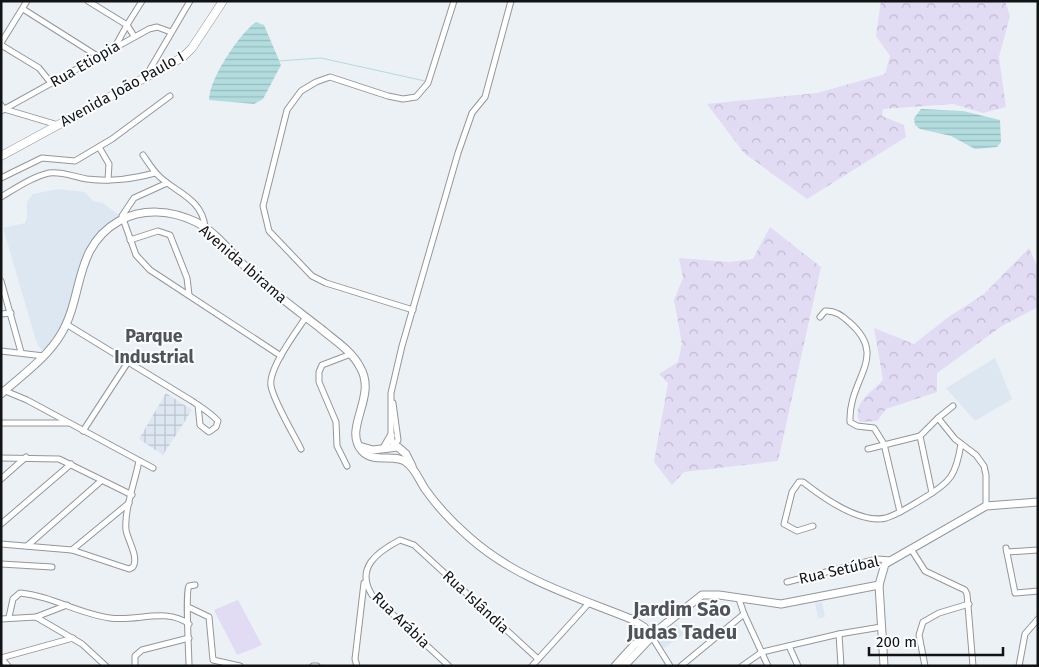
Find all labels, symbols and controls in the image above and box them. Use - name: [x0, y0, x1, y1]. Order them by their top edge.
- street label: Rua Etiopia: [47, 37, 123, 91]
- street label: Avenida João Paulo I: [57, 48, 187, 130]
- street label: Avenida Ibirama: [195, 221, 291, 307]
- district label: Parque Industrial: [114, 325, 195, 368]
- street label: Rua Setúbal: [797, 552, 881, 588]
- street label: Rua Islândia: [439, 567, 513, 637]
- street label: Rua Arábia: [368, 588, 434, 652]
- district label: Jardim São Judas Tadeu: [626, 597, 737, 644]
- scale bar: [869, 624, 1003, 656]
- text: 200 m: [876, 633, 917, 651]

